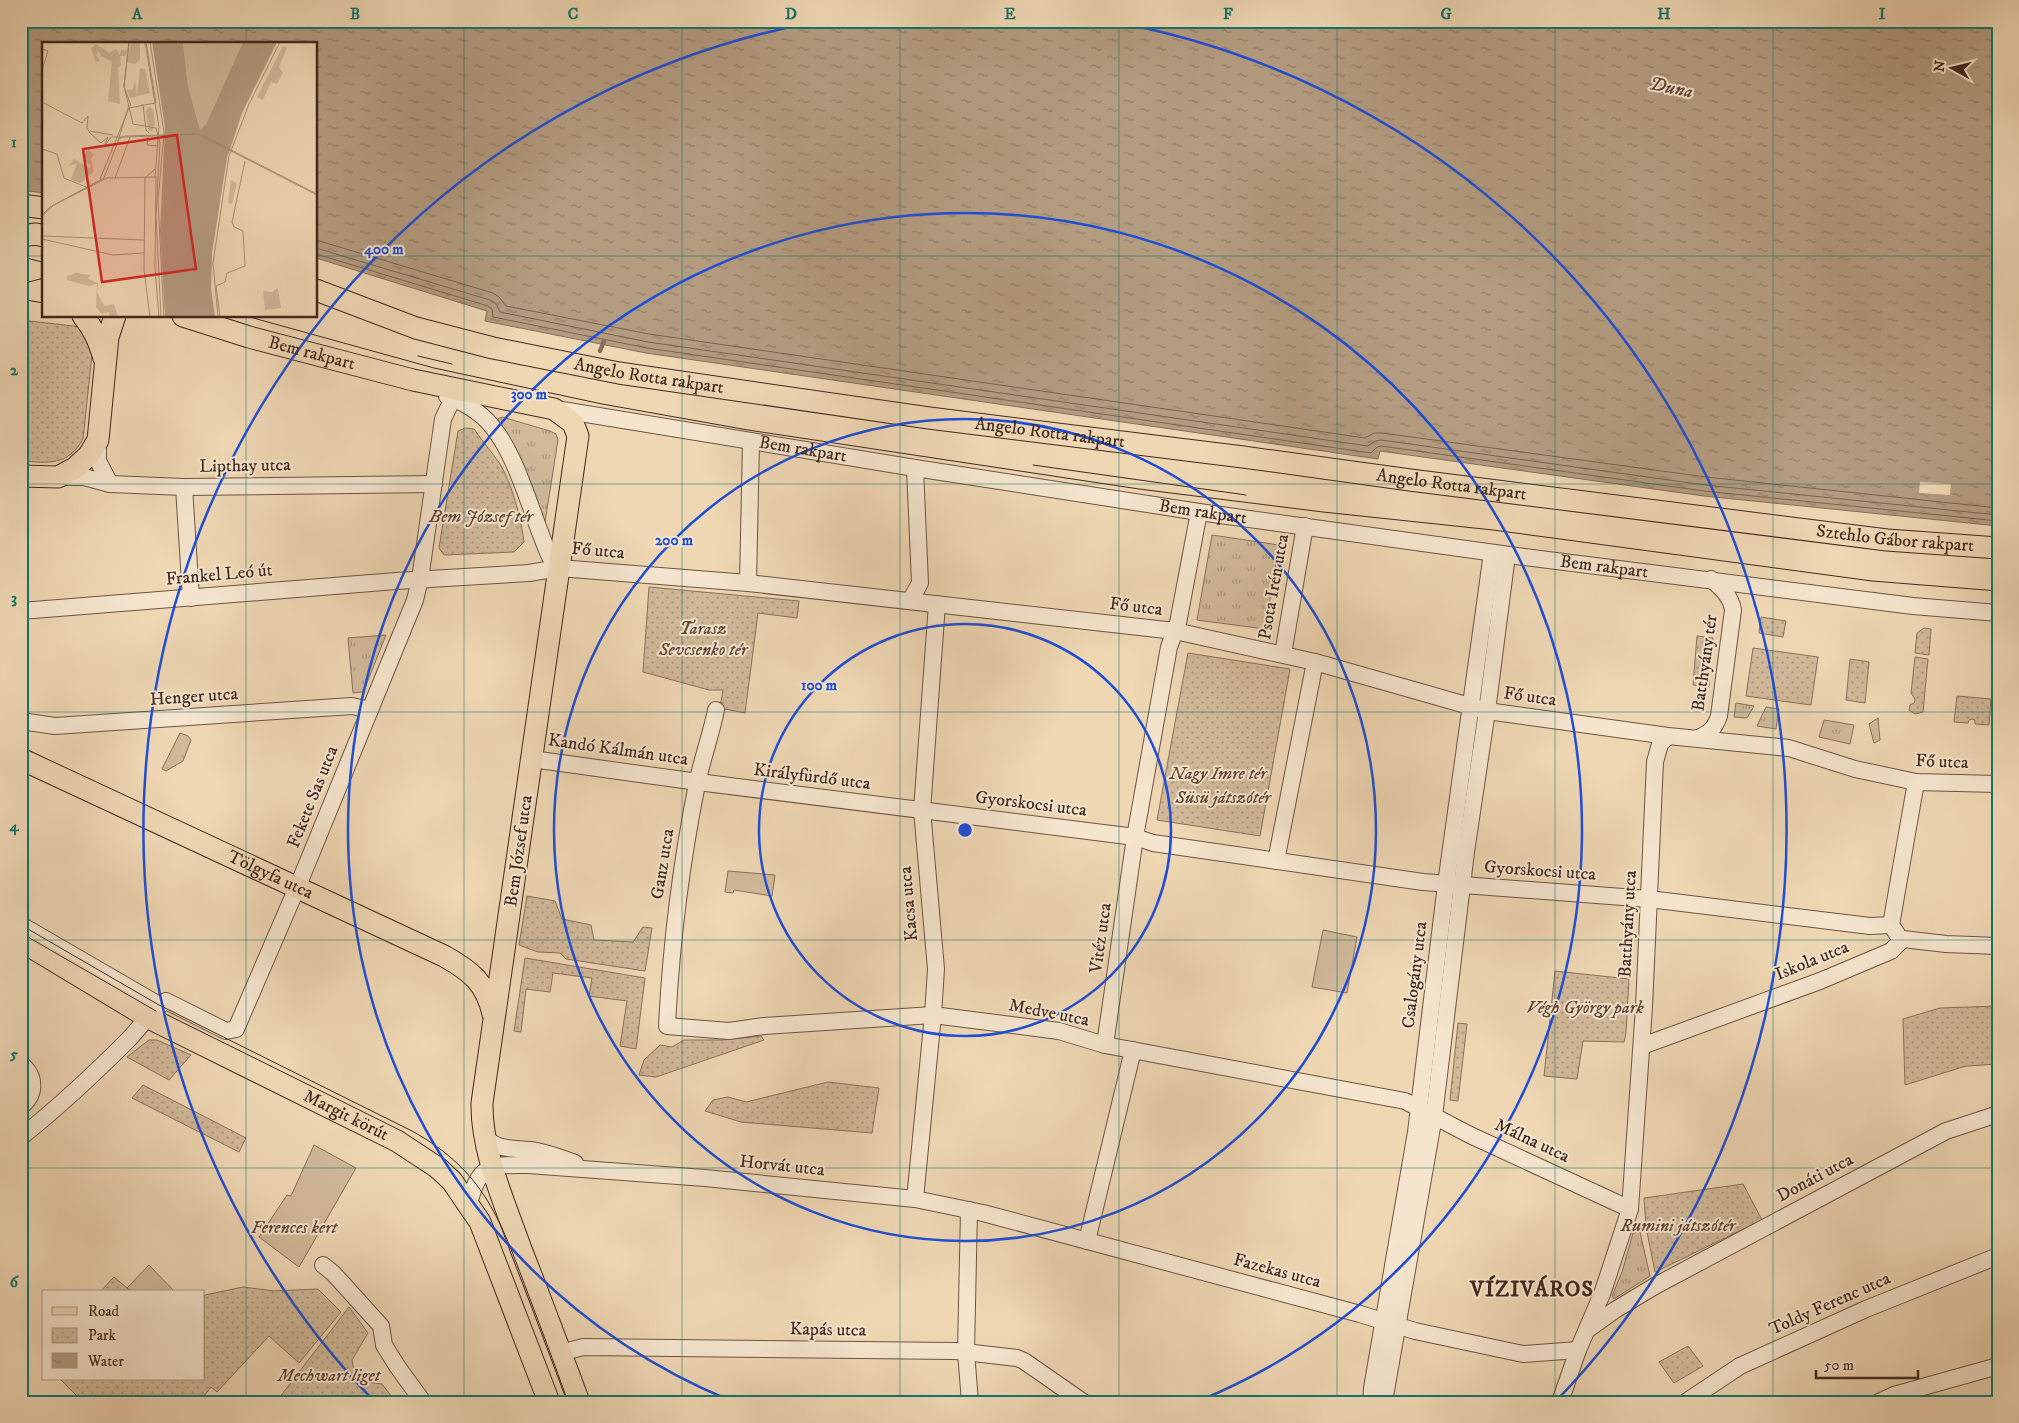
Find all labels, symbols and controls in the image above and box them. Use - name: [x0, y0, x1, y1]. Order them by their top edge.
- text: A: [131, 4, 143, 24]
- text: B: [350, 4, 360, 24]
- text: C: [568, 4, 578, 24]
- text: D: [785, 4, 797, 24]
- text: E: [1004, 4, 1016, 24]
- text: F: [1223, 4, 1233, 24]
- text: G: [1440, 4, 1452, 24]
- text: H: [1657, 4, 1671, 24]
- text: I: [1879, 4, 1886, 24]
- inset map: [42, 42, 318, 318]
- north arrow: [1926, 42, 1976, 92]
- text: N: [1930, 59, 1950, 73]
- water label: Duna: [1647, 72, 1695, 104]
- text: 1: [11, 132, 17, 152]
- text: 400 m: [363, 240, 404, 259]
- street label: Bem rakpart: [266, 332, 357, 375]
- street label: Angelo Rotta rakpart: [572, 353, 725, 399]
- text: 2: [10, 360, 19, 380]
- text: 300 m: [511, 385, 548, 404]
- street label: Angelo Rotta rakpart: [973, 413, 1126, 453]
- street label: Bem rakpart: [757, 432, 848, 468]
- street label: Lipthay utca: [199, 454, 291, 478]
- street label: Angelo Rotta rakpart: [1375, 464, 1528, 506]
- street label: Bem rakpart: [1157, 495, 1248, 530]
- park label: Bem József tér: [428, 506, 534, 528]
- street label: Sztehlo Gábor rakpart: [1815, 520, 1975, 557]
- text: 200 m: [655, 531, 694, 550]
- street label: Psota Irén utca: [1254, 532, 1294, 642]
- street label: Fő utca: [571, 538, 626, 564]
- street label: Bem rakpart: [1559, 551, 1650, 584]
- street label: Frankel Leó út: [165, 559, 273, 591]
- text: 3: [11, 588, 17, 608]
- street label: Fő utca: [1108, 593, 1164, 621]
- street label: Batthyány tér: [1687, 613, 1723, 713]
- park label: Tarasz Sevcsenko tér: [658, 618, 749, 661]
- text: 100 m: [801, 676, 838, 695]
- street label: Fő utca: [1502, 682, 1558, 712]
- street label: Henger utca: [149, 683, 239, 711]
- street label: Kandó Kálmán utca: [547, 729, 690, 771]
- street label: Fekete Sas utca: [283, 742, 344, 851]
- street label: Fő utca: [1915, 750, 1969, 774]
- street label: Királyfürdő utca: [752, 759, 872, 795]
- park label: Nagy Imre tér: [1168, 763, 1268, 785]
- street label: Gyorskocsi utca: [974, 786, 1088, 822]
- park label: Süsü játszótér: [1174, 787, 1272, 809]
- street label: Bem József utca: [500, 793, 538, 908]
- text: 4: [8, 816, 19, 836]
- centre of rings: [956, 821, 974, 839]
- street label: Ganz utca: [647, 827, 679, 901]
- street label: Tölgyfa utca: [224, 846, 317, 905]
- street label: Gyorskocsi utca: [1483, 856, 1597, 886]
- street label: Kacsa utca: [895, 865, 923, 943]
- street label: Batthyány utca: [1614, 869, 1642, 978]
- street label: Vitéz utca: [1085, 901, 1117, 975]
- street label: Csalogány utca: [1398, 920, 1433, 1030]
- street label: Iskola utca: [1772, 936, 1852, 986]
- street label: Medve utca: [1007, 994, 1091, 1032]
- park label: Végh György park: [1526, 997, 1644, 1019]
- text: 5: [9, 1044, 18, 1064]
- street label: Margit körút: [299, 1085, 392, 1146]
- street label: Málna utca: [1491, 1114, 1573, 1168]
- street label: Donáti utca: [1773, 1149, 1857, 1207]
- street label: Horvát utca: [738, 1151, 826, 1181]
- park label: Rumini játszótér: [1619, 1215, 1737, 1237]
- park label: Ferences kert: [251, 1217, 339, 1239]
- street label: Fazekas utca: [1231, 1249, 1324, 1293]
- street label: Toldy Ferenc utca: [1766, 1267, 1894, 1341]
- text: 6: [10, 1272, 20, 1292]
- district label: VÍZIVÁROS: [1469, 1275, 1594, 1303]
- legend: [42, 1290, 205, 1380]
- text: Road: [88, 1302, 120, 1321]
- street label: Kapás utca: [789, 1318, 867, 1342]
- text: Park: [88, 1326, 117, 1345]
- scale bar: [1816, 1348, 1919, 1380]
- text: Water: [87, 1352, 124, 1371]
- text: 50 m: [1824, 1356, 1854, 1375]
- park label: Mechwart liget: [276, 1365, 382, 1387]

